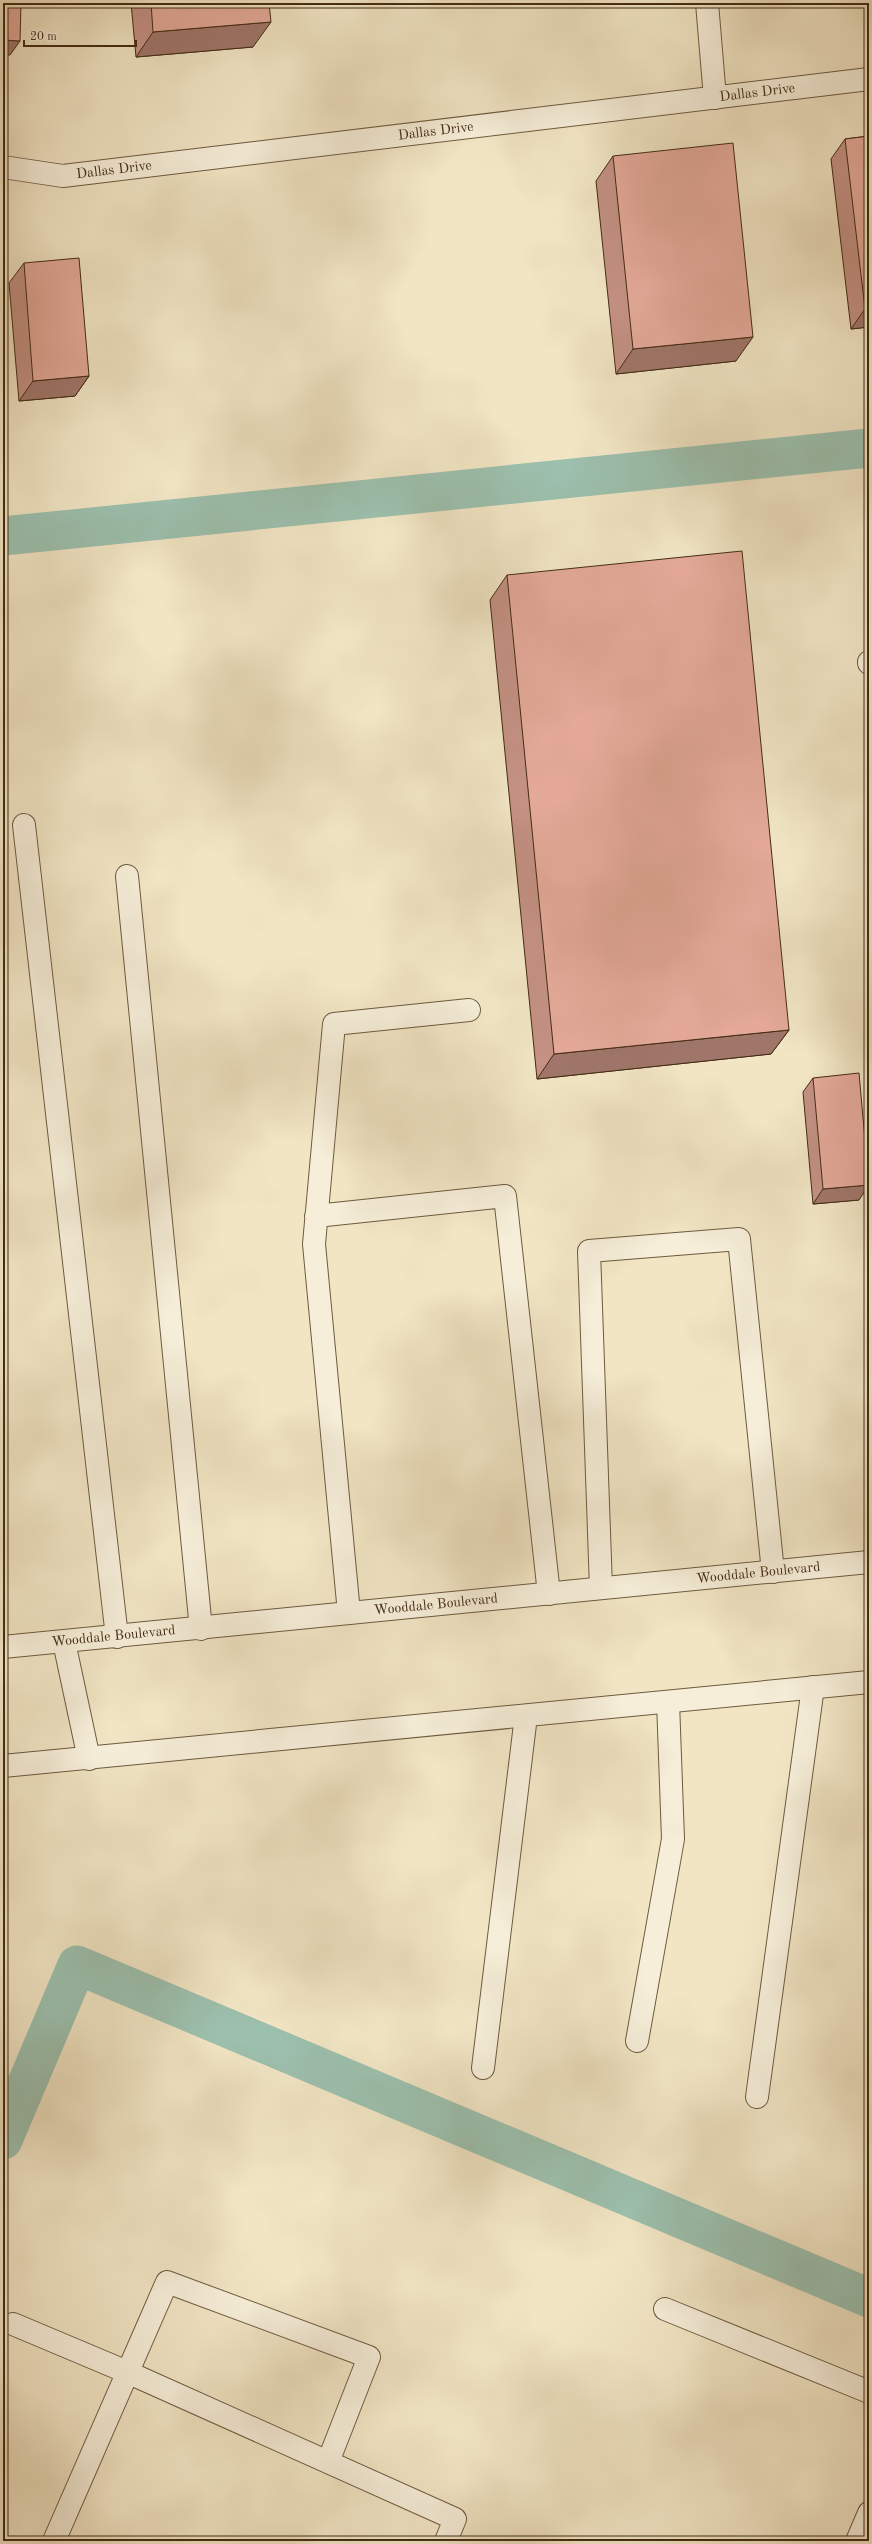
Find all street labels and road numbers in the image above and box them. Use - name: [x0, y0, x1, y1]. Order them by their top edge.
- street label: Dallas Drive: [719, 81, 796, 104]
- street label: Dallas Drive: [397, 120, 474, 143]
- street label: Dallas Drive: [75, 158, 153, 181]
- street label: Wooddale Boulevard: [696, 1560, 821, 1586]
- street label: Wooddale Boulevard: [373, 1591, 499, 1618]
- street label: Wooddale Boulevard: [51, 1623, 176, 1649]

